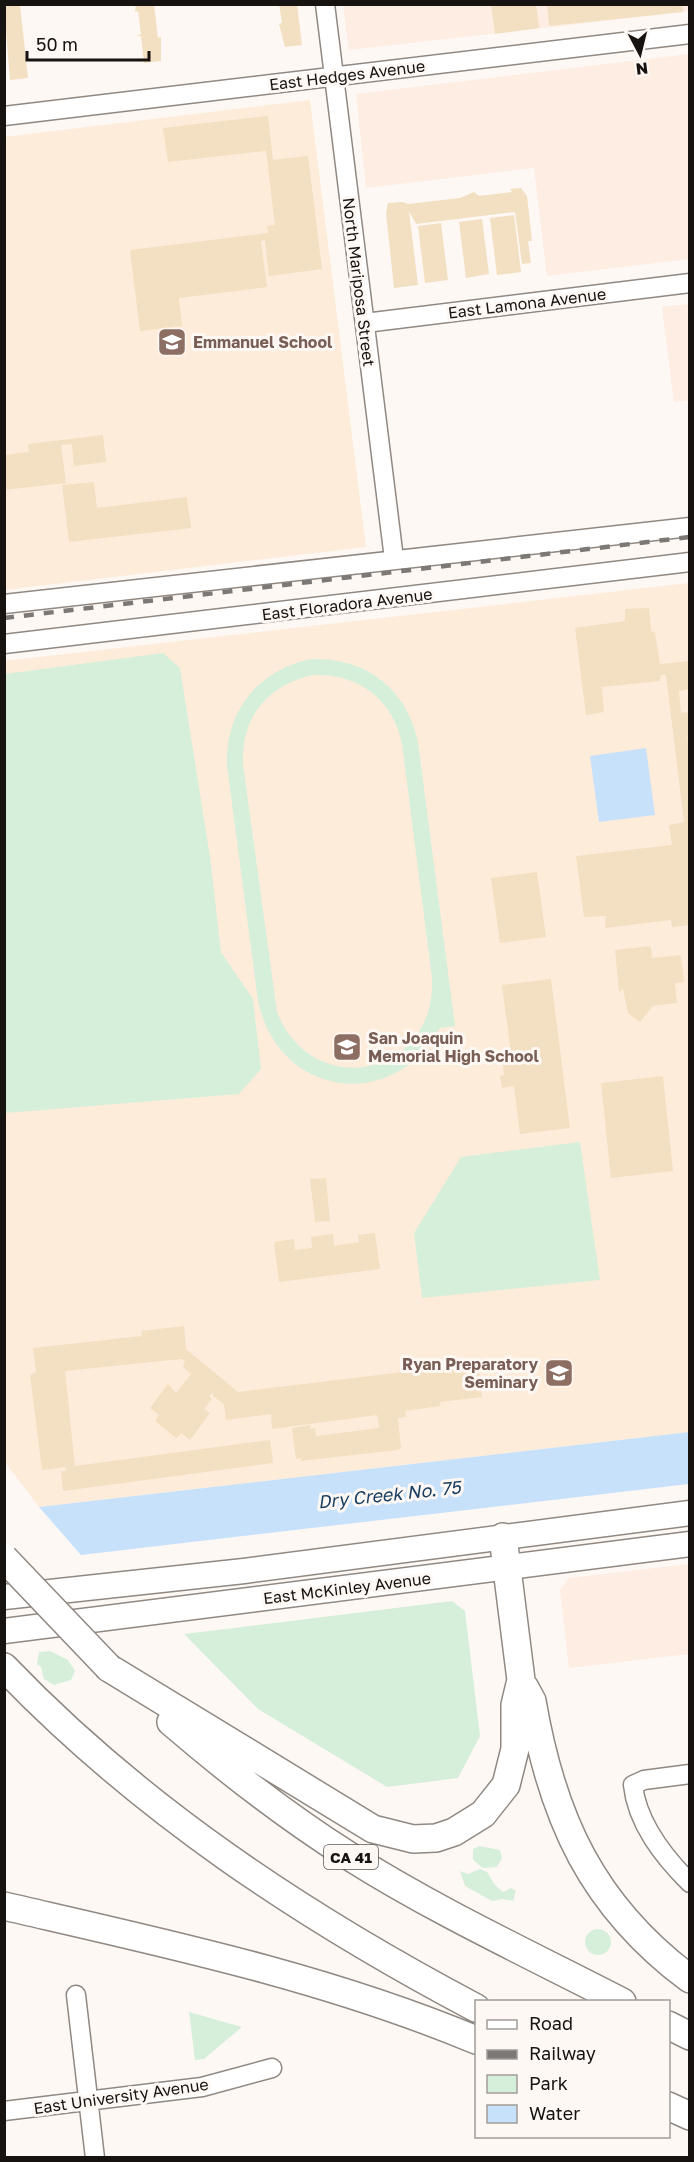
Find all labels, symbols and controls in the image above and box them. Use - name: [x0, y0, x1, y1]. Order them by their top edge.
- scale bar: [27, 24, 148, 62]
- north arrow: [610, 24, 670, 84]
- text: 50 m: [36, 33, 78, 55]
- street label: East Hedges Avenue: [268, 56, 426, 94]
- text: N: [635, 58, 649, 80]
- street label: North Mariposa Street: [339, 196, 379, 368]
- street label: East Lamona Avenue: [447, 283, 607, 323]
- school or university icon: Emmanuel School: [156, 326, 188, 358]
- place label: Emmanuel School: [193, 332, 333, 352]
- street label: East Floradora Avenue: [261, 584, 433, 624]
- place label: San Joaquin Memorial High School: [368, 1028, 539, 1066]
- school or university icon: San Joaquin Memorial High School: [331, 1031, 363, 1063]
- place label: Ryan Preparatory Seminary: [402, 1354, 538, 1392]
- school or university icon: Ryan Preparatory Seminary: [543, 1357, 575, 1389]
- water label: Dry Creek No. 75: [317, 1475, 463, 1512]
- street label: East McKinley Avenue: [262, 1568, 432, 1608]
- road number: CA 41: [324, 1845, 378, 1869]
- legend: [475, 2000, 670, 2138]
- text: Road: [529, 2012, 573, 2034]
- text: Railway: [529, 2042, 596, 2064]
- text: Park: [529, 2072, 568, 2094]
- street label: East University Avenue: [32, 2074, 210, 2118]
- text: Water: [529, 2102, 580, 2124]

